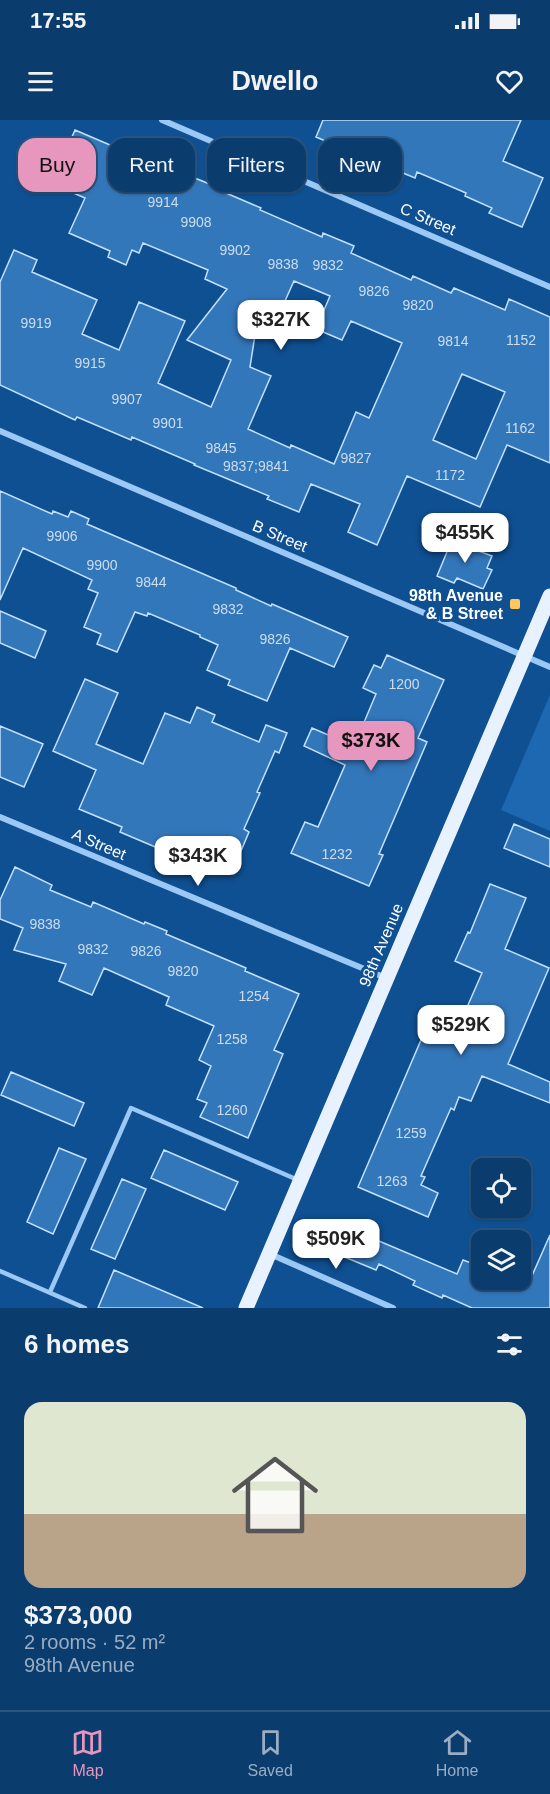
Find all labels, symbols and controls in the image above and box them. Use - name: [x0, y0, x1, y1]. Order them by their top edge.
- text: 17:55: [30, 8, 86, 33]
- icon: menu: [24, 65, 57, 98]
- icon: heart: [493, 65, 526, 98]
- text: Dwello: [231, 66, 319, 96]
- chip: Buy: [18, 138, 96, 192]
- chip: Rent: [108, 138, 195, 192]
- chip: Filters: [207, 138, 306, 192]
- chip: New: [318, 138, 402, 192]
- house number: 9914: [147, 194, 179, 210]
- street label: C Street: [398, 200, 459, 239]
- house number: 9908: [180, 214, 212, 230]
- house number: 9902: [219, 242, 251, 258]
- house number: 9838: [267, 256, 299, 272]
- house number: 9832: [312, 257, 344, 273]
- house number: 9826: [358, 283, 390, 299]
- house number: 9820: [402, 297, 434, 313]
- pin: $327K: [239, 300, 323, 351]
- text: $327K: [252, 308, 310, 330]
- house number: 9919: [20, 315, 52, 331]
- house number: 1152: [506, 332, 536, 348]
- house number: 9814: [437, 333, 469, 349]
- house number: 9915: [74, 355, 106, 371]
- house number: 9907: [111, 391, 143, 407]
- house number: 9901: [152, 415, 184, 431]
- house number: 1162: [505, 420, 535, 436]
- house number: 9845: [205, 440, 237, 456]
- house number: 9827: [340, 450, 372, 466]
- house number: 9837;9841: [223, 458, 289, 474]
- house number: 1172: [435, 467, 465, 483]
- pin: $455K: [423, 513, 507, 564]
- street label: B Street: [250, 517, 310, 555]
- text: $455K: [436, 521, 494, 543]
- house number: 9906: [46, 528, 78, 544]
- house number: 9900: [86, 557, 118, 573]
- house number: 9844: [135, 574, 167, 590]
- place label: 98th Avenue & B Street: [409, 587, 504, 622]
- marker: 98th Avenue & B Street: [508, 597, 522, 611]
- house number: 9832: [212, 601, 244, 617]
- house number: 9826: [259, 631, 291, 647]
- house number: 1200: [388, 676, 420, 692]
- pin: $373K: [329, 721, 413, 772]
- text: $373K: [342, 729, 400, 751]
- street label: A Street: [69, 825, 129, 863]
- pin: $343K: [156, 836, 240, 887]
- text: $343K: [169, 844, 227, 866]
- house number: 1232: [321, 846, 353, 862]
- street label: 98th Avenue: [356, 901, 406, 989]
- house number: 9838: [29, 916, 61, 932]
- house number: 9832: [77, 941, 109, 957]
- house number: 9826: [130, 943, 162, 959]
- house number: 9820: [167, 963, 199, 979]
- house number: 1254: [238, 988, 270, 1004]
- pin: $529K: [419, 1005, 503, 1056]
- text: $529K: [432, 1013, 490, 1035]
- house number: 1258: [216, 1031, 248, 1047]
- house number: 1260: [216, 1102, 248, 1118]
- house number: 1259: [395, 1125, 427, 1141]
- map controls: [471, 1158, 531, 1290]
- button: locate: [471, 1158, 531, 1218]
- house number: 1263: [376, 1173, 408, 1189]
- pin: $509K: [294, 1219, 378, 1270]
- text: $509K: [307, 1227, 365, 1249]
- button: layers: [471, 1230, 531, 1290]
- icon: filters: [493, 1328, 526, 1361]
- text: 6 homes: [24, 1329, 130, 1359]
- icon: home: [221, 1441, 329, 1549]
- text: $373,000: [24, 1600, 132, 1630]
- text: 2 rooms · 52 m²: [24, 1631, 165, 1653]
- text: 98th Avenue: [24, 1654, 135, 1676]
- tab: Map: [71, 1726, 104, 1780]
- tab: Saved: [247, 1726, 293, 1780]
- tab: Home: [436, 1726, 478, 1780]

